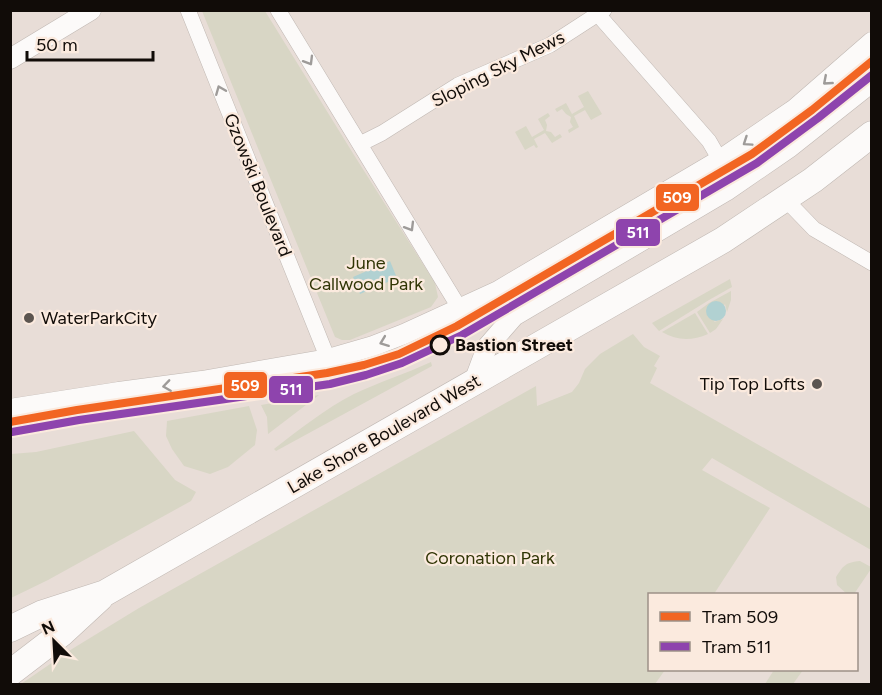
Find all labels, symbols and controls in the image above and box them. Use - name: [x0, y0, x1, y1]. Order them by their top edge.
- scale bar: [27, 24, 153, 62]
- street label: Sloping Sky Mews: [428, 26, 568, 112]
- text: 50 m: [36, 34, 78, 56]
- one-way arrow: [301, 54, 312, 65]
- one-way arrow: [823, 74, 834, 85]
- one-way arrow: [215, 85, 227, 96]
- street label: Gzowski Boulevard: [219, 110, 297, 260]
- one-way arrow: [742, 135, 753, 146]
- line badge: 509: [655, 183, 700, 212]
- text: 509: [663, 188, 691, 207]
- line badge: 511: [615, 218, 661, 247]
- one-way arrow: [403, 221, 415, 231]
- text: 511: [627, 223, 649, 242]
- park label: June Callwood Park: [309, 252, 423, 295]
- place label: WaterParkCity: [41, 307, 158, 329]
- marker: WaterParkCity: [22, 311, 36, 325]
- place label: Bastion Street: [455, 334, 573, 356]
- one-way arrow: [379, 335, 390, 347]
- marker: Bastion Street: [430, 335, 450, 355]
- street label: Lake Shore Boulevard West: [284, 370, 485, 498]
- line badge: 509: [223, 371, 268, 399]
- place label: Tip Top Lofts: [700, 373, 805, 395]
- line badge: 511: [268, 375, 314, 404]
- text: 509: [231, 376, 259, 395]
- marker: Tip Top Lofts: [810, 377, 824, 391]
- one-way arrow: [162, 379, 171, 392]
- text: 511: [280, 380, 302, 399]
- park label: Coronation Park: [425, 547, 555, 569]
- legend: [648, 593, 858, 671]
- text: Tram 509: [702, 606, 778, 628]
- north arrow: [24, 611, 84, 671]
- text: N: [39, 617, 58, 639]
- text: Tram 511: [702, 636, 771, 658]

